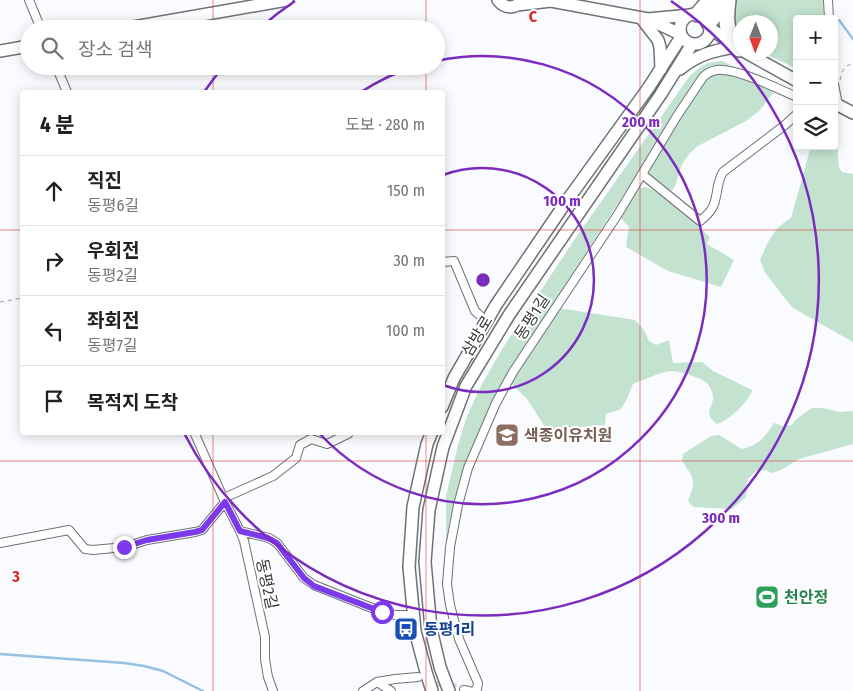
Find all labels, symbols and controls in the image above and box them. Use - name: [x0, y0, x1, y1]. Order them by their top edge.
- text: C: [529, 7, 538, 26]
- north arrow: [733, 15, 778, 60]
- map controls: [793, 15, 838, 150]
- button: +: [793, 15, 838, 60]
- search box: [20, 20, 445, 75]
- icon: search: [38, 34, 66, 62]
- text: 장소 검색: [78, 38, 152, 61]
- button: −: [793, 60, 838, 105]
- button: layers: [793, 105, 838, 150]
- text: 4 분: [40, 112, 74, 138]
- text: 200 m: [621, 113, 660, 131]
- text: 도보 · 280 m: [345, 115, 425, 134]
- text: 직진: [87, 169, 122, 192]
- icon: ahead: [40, 177, 68, 205]
- text: 150 m: [387, 181, 425, 200]
- text: 100 m: [543, 192, 581, 210]
- text: 동평6길: [87, 196, 139, 215]
- text: 우회전: [87, 239, 139, 262]
- icon: right: [40, 247, 68, 275]
- text: 30 m: [393, 251, 425, 270]
- text: 동평2길: [87, 266, 138, 285]
- centre of rings: [474, 271, 492, 289]
- street label: 동평1길: [510, 291, 554, 343]
- text: 좌회전: [87, 309, 139, 332]
- street label: 삼방로: [457, 312, 497, 360]
- icon: left: [40, 317, 68, 345]
- text: 100 m: [386, 321, 425, 340]
- text: 동평7길: [87, 336, 138, 355]
- icon: arrive: [40, 387, 68, 415]
- text: 목적지 도착: [87, 391, 178, 414]
- school or university icon: 색종이유치원: [494, 422, 520, 448]
- place label: 색종이유치원: [524, 426, 612, 445]
- text: 300 m: [701, 509, 740, 527]
- route end: [113, 536, 136, 559]
- street label: 동평2길: [252, 557, 282, 611]
- text: 3: [11, 567, 20, 586]
- sports icon: 천안정: [754, 584, 780, 610]
- place label: 천안정: [784, 588, 828, 607]
- route start: [371, 601, 394, 624]
- bus stop icon: 동평1리: [393, 616, 419, 642]
- place label: 동평1리: [424, 620, 475, 639]

